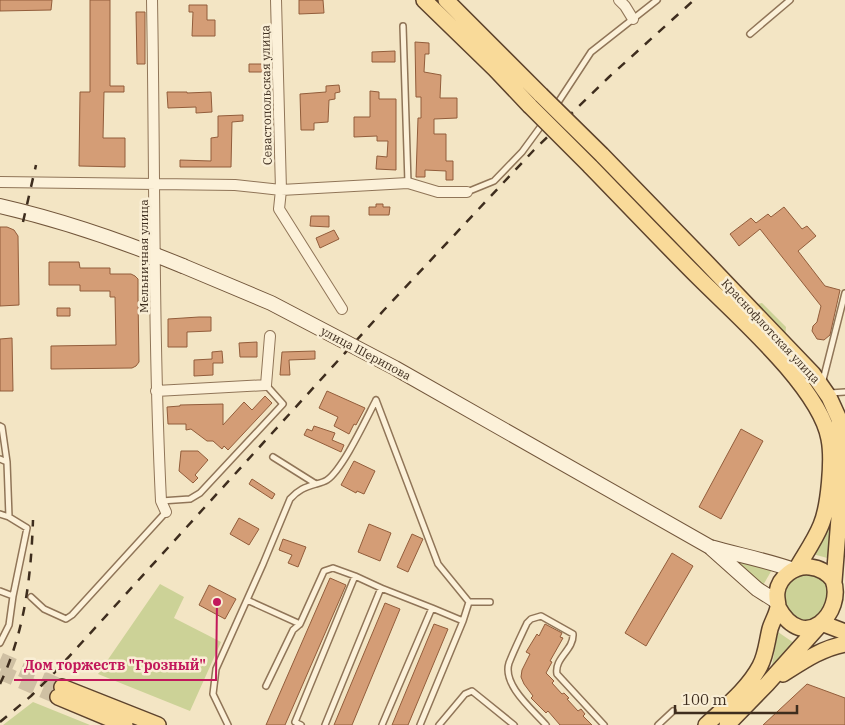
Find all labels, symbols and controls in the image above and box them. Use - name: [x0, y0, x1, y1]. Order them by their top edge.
- street label: Севастопольская улица: [257, 24, 275, 165]
- street label: Мельничная улица: [136, 199, 151, 313]
- street label: Краснофлотская улица: [719, 276, 824, 387]
- street label: улица Шерипова: [318, 323, 414, 383]
- callout: Дом торжеств "Грозный": [14, 651, 216, 680]
- text: Дом торжеств "Грозный": [24, 656, 206, 674]
- scale bar: [675, 682, 798, 714]
- text: 100 m: [682, 690, 727, 709]

